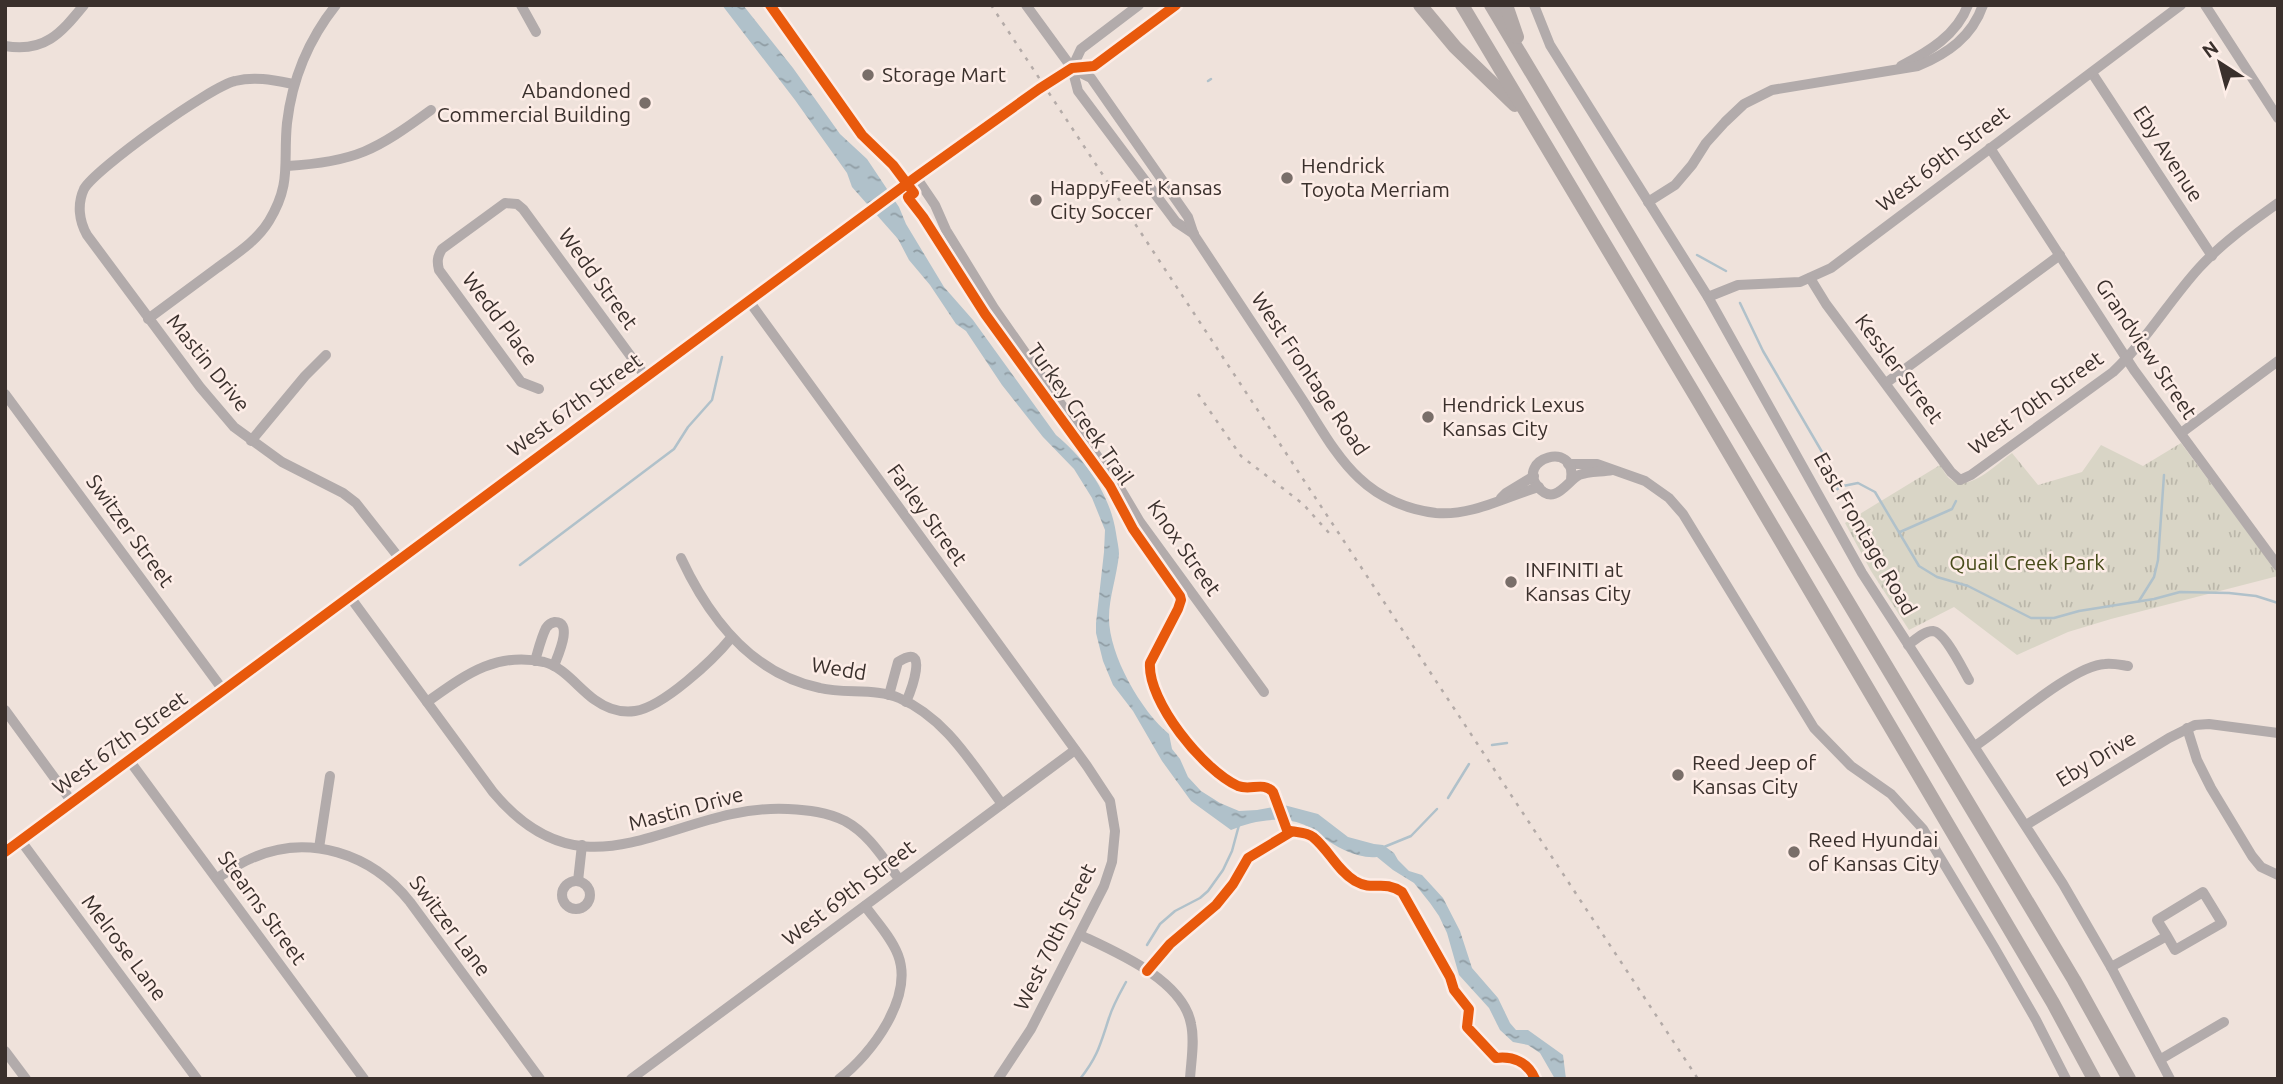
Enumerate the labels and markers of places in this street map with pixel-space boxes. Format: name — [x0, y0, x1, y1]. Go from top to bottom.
place label: Storage Mart — [882, 62, 1006, 86]
marker: Storage Mart — [860, 67, 876, 83]
place label: Abandoned Commercial Building — [437, 78, 631, 126]
marker: Abandoned Commercial Building — [637, 95, 653, 111]
place label: Hendrick Toyota Merriam — [1301, 153, 1450, 201]
marker: Hendrick Toyota Merriam — [1279, 170, 1295, 186]
place label: HappyFeet Kansas City Soccer — [1050, 175, 1222, 223]
marker: HappyFeet Kansas City Soccer — [1028, 192, 1044, 208]
place label: Hendrick Lexus Kansas City — [1442, 392, 1585, 440]
marker: Hendrick Lexus Kansas City — [1420, 409, 1436, 425]
place label: INFINITI at Kansas City — [1525, 557, 1631, 605]
marker: INFINITI at Kansas City — [1503, 574, 1519, 590]
place label: Reed Jeep of Kansas City — [1692, 750, 1817, 798]
marker: Reed Jeep of Kansas City — [1670, 767, 1686, 783]
place label: Reed Hyundai of Kansas City — [1808, 827, 1939, 875]
marker: Reed Hyundai of Kansas City — [1786, 844, 1802, 860]

